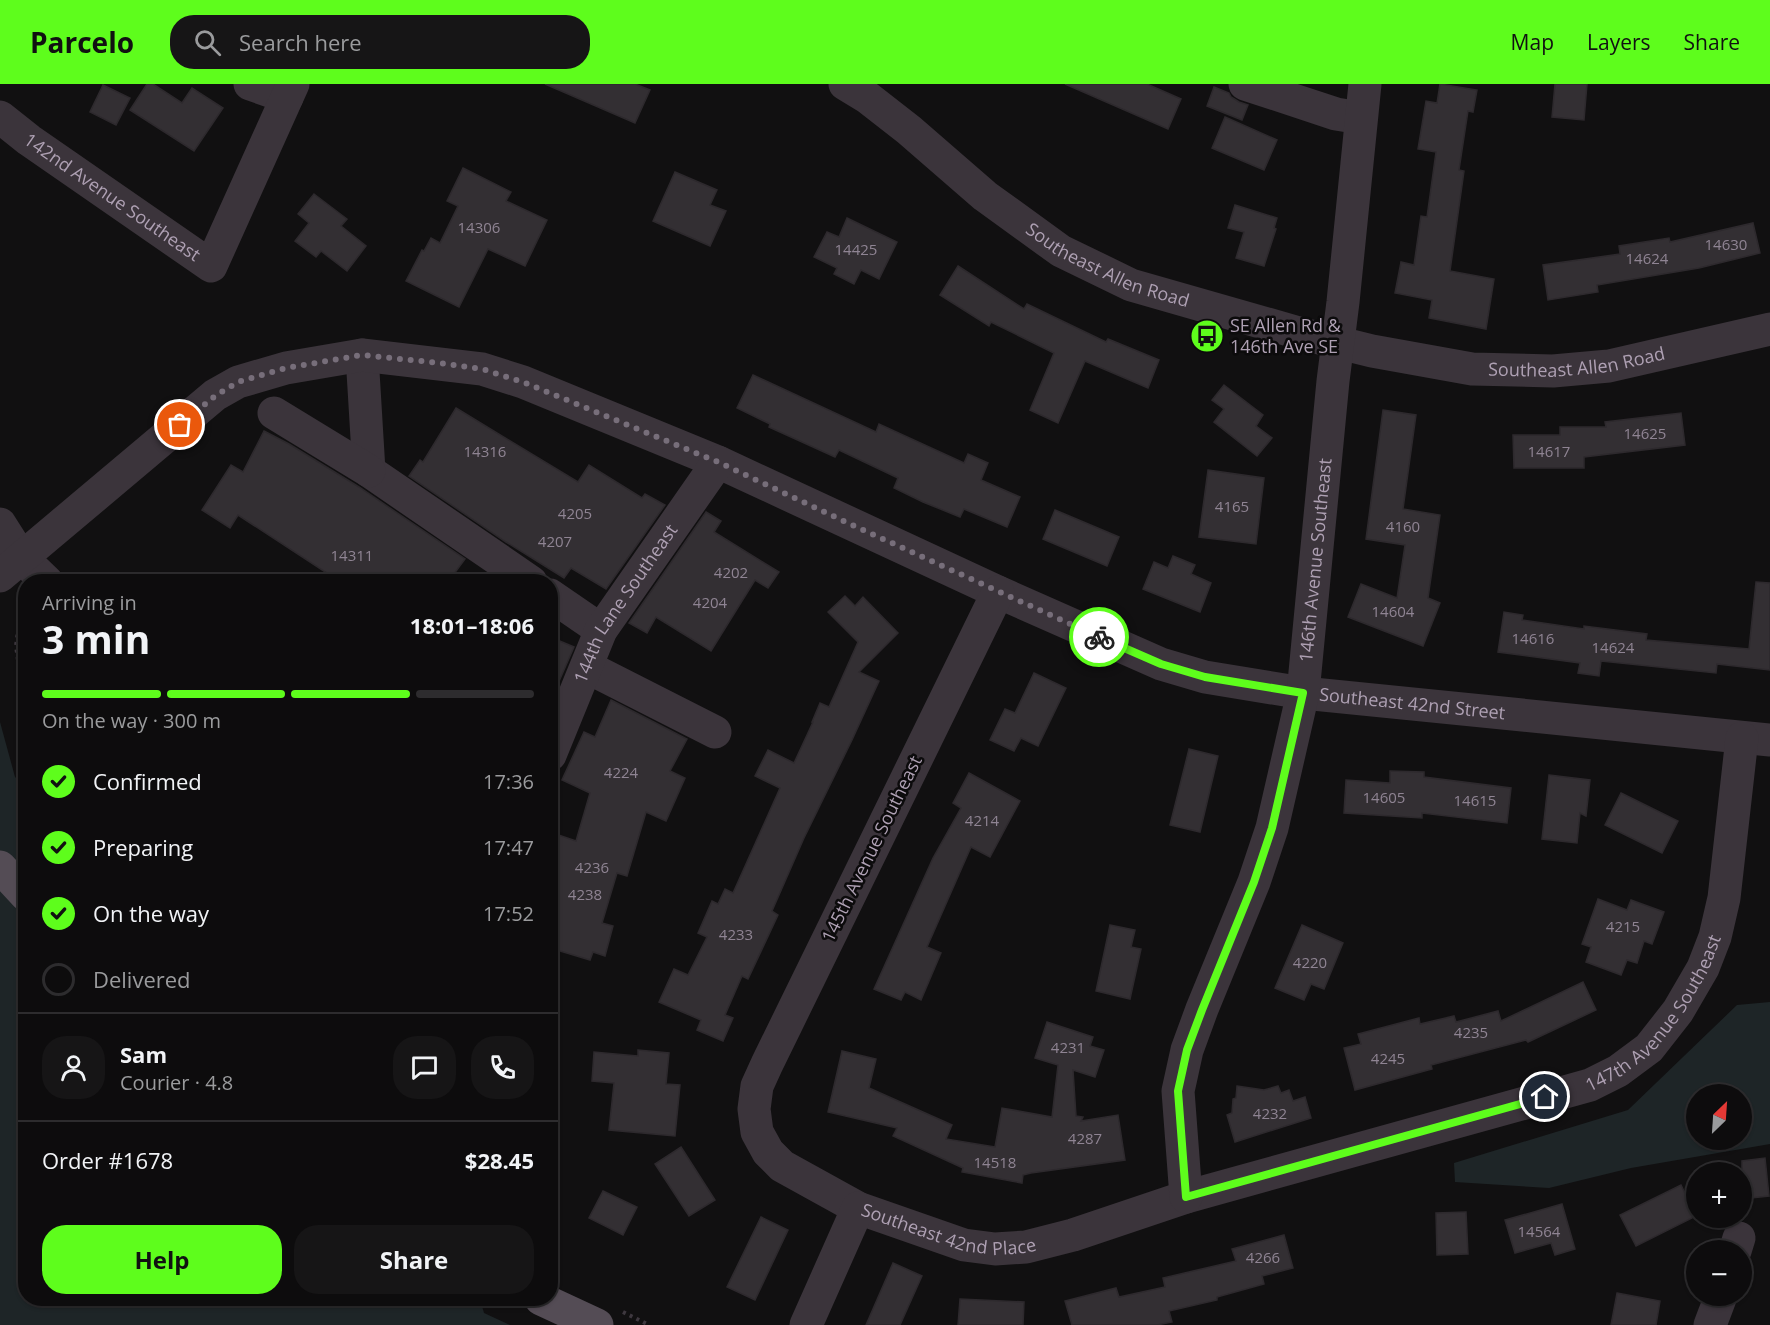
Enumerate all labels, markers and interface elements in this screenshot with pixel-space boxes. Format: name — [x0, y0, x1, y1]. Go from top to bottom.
search box — [170, 15, 590, 69]
text: Parcelo — [30, 23, 134, 61]
icon: search — [191, 26, 224, 59]
text: Search here — [239, 27, 362, 57]
text: Map — [1511, 28, 1554, 56]
text: Layers — [1587, 28, 1651, 56]
text: Share — [1684, 28, 1740, 56]
street label: 142nd Avenue Southeast — [20, 127, 206, 266]
house number: 14306 — [458, 217, 500, 237]
street label: Southeast Allen Road — [1022, 217, 1192, 312]
house number: 14630 — [1705, 234, 1747, 254]
house number: 14425 — [835, 239, 877, 259]
house number: 14624 — [1626, 248, 1669, 268]
place label: SE Allen Rd & 146th Ave SE — [1230, 313, 1342, 358]
bus stop icon: SE Allen Rd & 146th Ave SE — [1189, 318, 1225, 354]
street label: Southeast Allen Road — [1488, 341, 1667, 382]
pin — [154, 399, 205, 450]
icon: bag — [163, 408, 196, 441]
house number: 14625 — [1624, 423, 1666, 443]
house number: 14316 — [464, 441, 506, 461]
house number: 14617 — [1528, 441, 1570, 461]
street label: 146th Avenue Southeast — [1293, 457, 1337, 663]
house number: 4165 — [1215, 496, 1249, 516]
house number: 4205 — [558, 503, 592, 523]
house number: 4160 — [1386, 516, 1420, 536]
street label: 144th Lane Southeast — [568, 519, 682, 686]
house number: 4207 — [538, 531, 572, 551]
house number: 14311 — [331, 545, 373, 565]
house number: 4202 — [714, 562, 748, 582]
text: Arriving in — [42, 589, 137, 616]
house number: 4204 — [693, 592, 728, 612]
house number: 14604 — [1372, 601, 1415, 621]
courier — [1069, 607, 1129, 667]
text: 18:01–18:06 — [410, 610, 534, 640]
text: 3 min — [42, 612, 150, 665]
icon: bike — [1083, 621, 1116, 654]
house number: 14616 — [1512, 628, 1554, 648]
house number: 14624 — [1592, 637, 1635, 657]
street label: Southeast 42nd Street — [1318, 682, 1506, 724]
text: On the way · 300 m — [42, 707, 221, 734]
street label: 145th Avenue Southeast — [815, 751, 927, 946]
house number: 4224 — [604, 762, 639, 782]
icon: check — [42, 765, 75, 798]
text: Confirmed — [93, 766, 202, 796]
text: 17:36 — [483, 768, 534, 795]
house number: 14605 — [1363, 787, 1405, 807]
house number: 14615 — [1454, 790, 1496, 810]
house number: 4214 — [965, 810, 1000, 830]
icon: check — [42, 831, 75, 864]
text: Preparing — [93, 832, 193, 862]
text: 17:47 — [483, 834, 534, 861]
house number: 4236 — [575, 857, 609, 877]
house number: 4238 — [568, 884, 602, 904]
icon: check — [42, 897, 75, 930]
text: On the way — [93, 898, 209, 928]
text: 17:52 — [483, 900, 534, 927]
house number: 4215 — [1606, 916, 1640, 936]
house number: 4233 — [719, 924, 753, 944]
street label: 147th Avenue Southeast — [1581, 931, 1726, 1096]
house number: 4220 — [1293, 952, 1327, 972]
text: Delivered — [93, 964, 191, 994]
house number: 4235 — [1454, 1022, 1488, 1042]
button: person — [42, 1036, 105, 1099]
button: chat — [393, 1036, 456, 1099]
button: phone — [471, 1036, 534, 1099]
house number: 4231 — [1051, 1037, 1085, 1057]
text: Sam — [120, 1039, 167, 1069]
house number: 4245 — [1371, 1048, 1405, 1068]
text: Courier · 4.8 — [120, 1069, 233, 1096]
pin — [1519, 1071, 1570, 1122]
icon: home — [1528, 1080, 1561, 1113]
north arrow — [1686, 1084, 1752, 1150]
map controls — [1686, 1084, 1752, 1306]
house number: 4232 — [1253, 1103, 1287, 1123]
house number: 4287 — [1068, 1128, 1102, 1148]
text: Order #1678 — [42, 1145, 173, 1175]
text: $28.45 — [465, 1145, 534, 1175]
house number: 14518 — [974, 1152, 1016, 1172]
button: + — [1686, 1162, 1752, 1228]
street label: Southeast 42nd Place — [858, 1197, 1039, 1260]
house number: 14564 — [1518, 1221, 1561, 1241]
button: Help — [42, 1225, 282, 1294]
button: Share — [294, 1225, 534, 1294]
button: − — [1686, 1240, 1752, 1306]
house number: 4266 — [1246, 1247, 1280, 1267]

